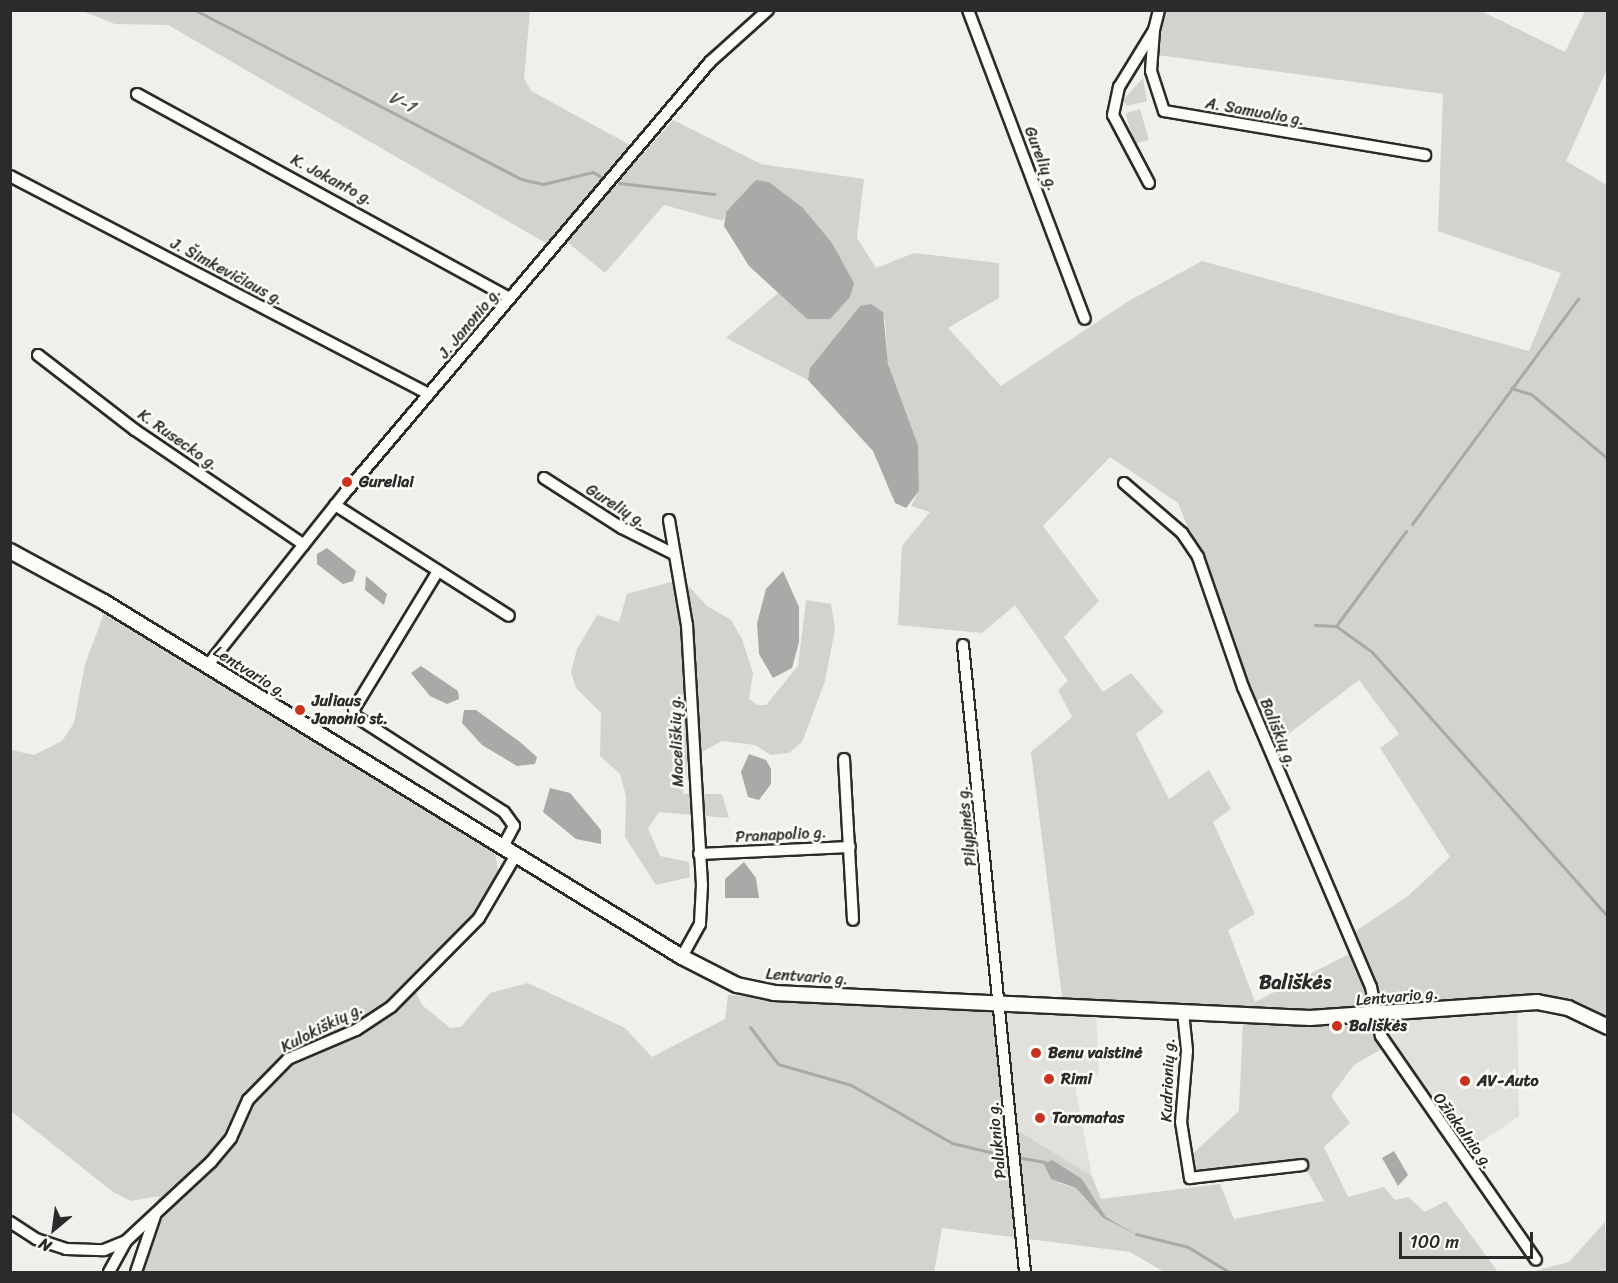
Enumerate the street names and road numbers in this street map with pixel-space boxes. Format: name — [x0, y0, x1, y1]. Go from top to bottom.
street label: A. Samuolio g. — [1204, 94, 1306, 130]
street label: Gurelių g. — [1020, 124, 1062, 194]
street label: K. Jokanto g. — [287, 150, 377, 210]
street label: J. Šimkevičiaus g. — [167, 234, 287, 310]
street label: J. Janonio g. — [435, 283, 505, 363]
street label: K. Rusecko g. — [134, 405, 222, 475]
street label: Gurelių g. — [582, 480, 650, 532]
street label: Lentvario g. — [210, 642, 290, 702]
street label: Maceliškių g. — [666, 695, 688, 787]
street label: Bališkių g. — [1255, 696, 1301, 770]
street label: Pilypinės g. — [953, 785, 981, 867]
street label: Pranapolio g. — [735, 823, 827, 847]
street label: Lentvario g. — [765, 965, 849, 989]
street label: Lentvario g. — [1355, 984, 1439, 1010]
street label: Kulokiškių g. — [278, 999, 366, 1057]
street label: Kudrionių g. — [1157, 1037, 1179, 1123]
street label: Ožiakalnio g. — [1429, 1089, 1497, 1173]
street label: Paluknio g. — [983, 1100, 1011, 1180]

